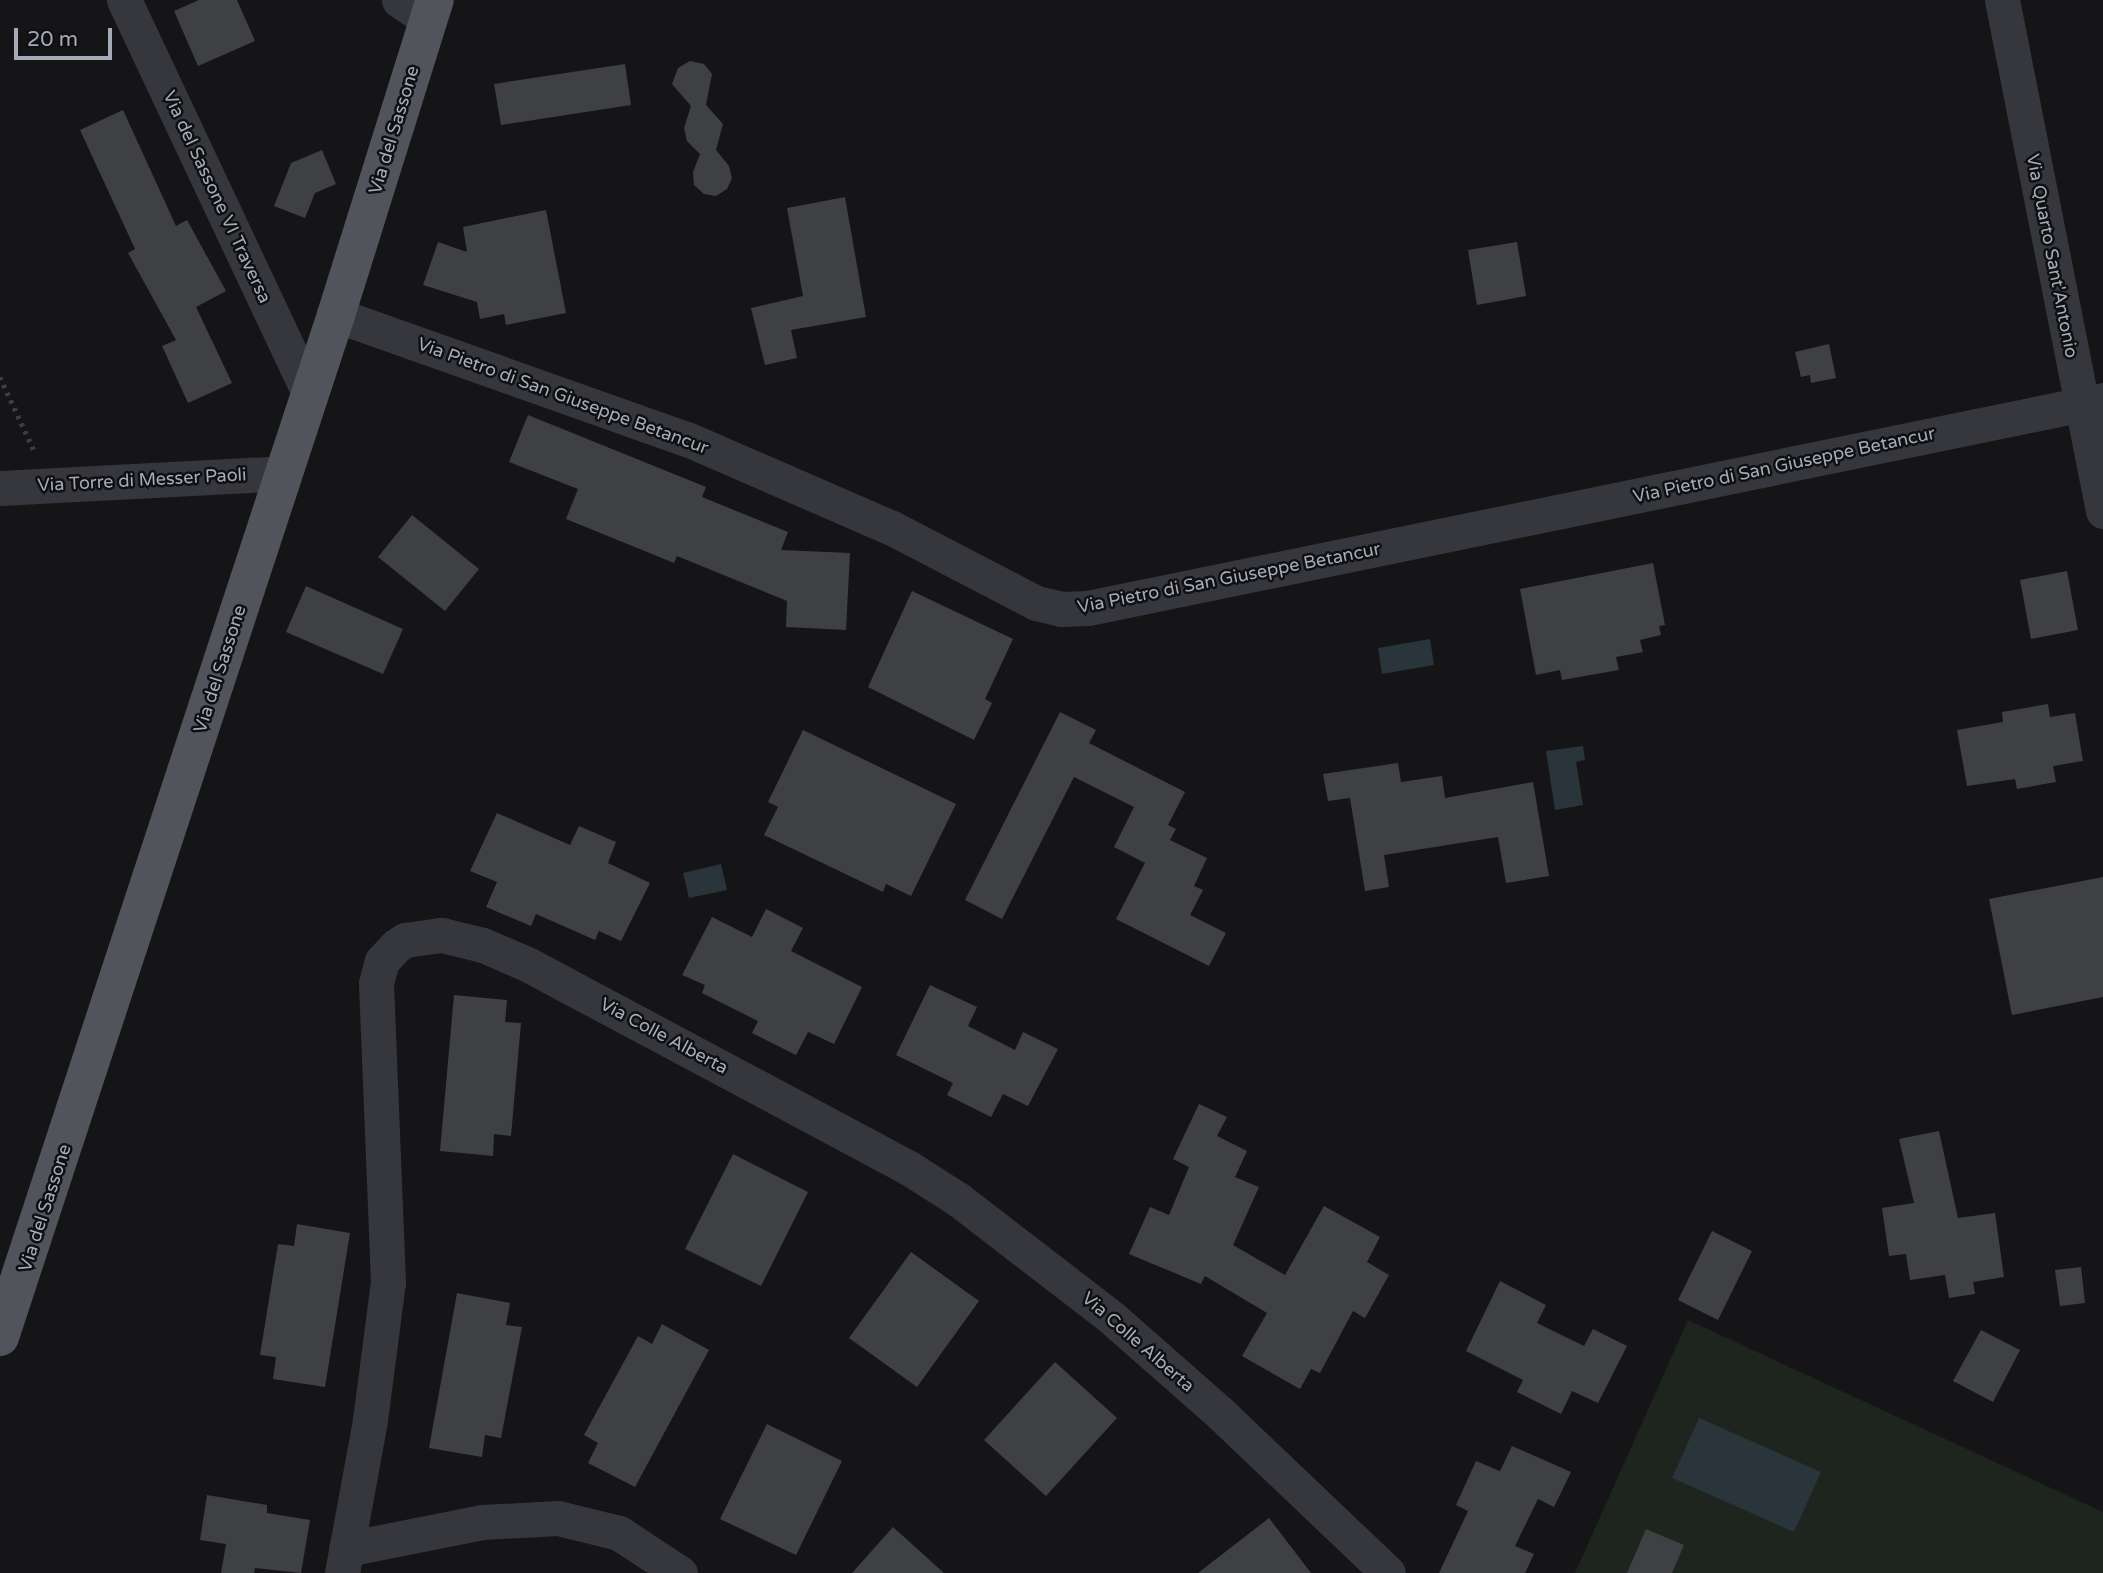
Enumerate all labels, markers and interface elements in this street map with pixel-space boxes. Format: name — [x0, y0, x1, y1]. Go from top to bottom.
scale bar — [18, 14, 116, 58]
text: 20 m — [27, 27, 78, 52]
street label: Via del Sassone — [364, 63, 424, 197]
street label: Via del Sassone VI Traversa — [158, 87, 276, 307]
street label: Via Quarto Sant'Antonio — [2022, 152, 2082, 360]
street label: Via Pietro di San Giuseppe Betancur — [415, 333, 711, 459]
street label: Via Pietro di San Giuseppe Betancur — [1631, 422, 1937, 508]
street label: Via Torre di Messer Paoli — [37, 464, 247, 496]
street label: Via Pietro di San Giuseppe Betancur — [1076, 538, 1382, 618]
street label: Via del Sassone — [189, 602, 251, 736]
street label: Via Colle Alberta — [596, 993, 732, 1079]
street label: Via del Sassone — [14, 1141, 76, 1275]
street label: Via Colle Alberta — [1077, 1287, 1199, 1397]

